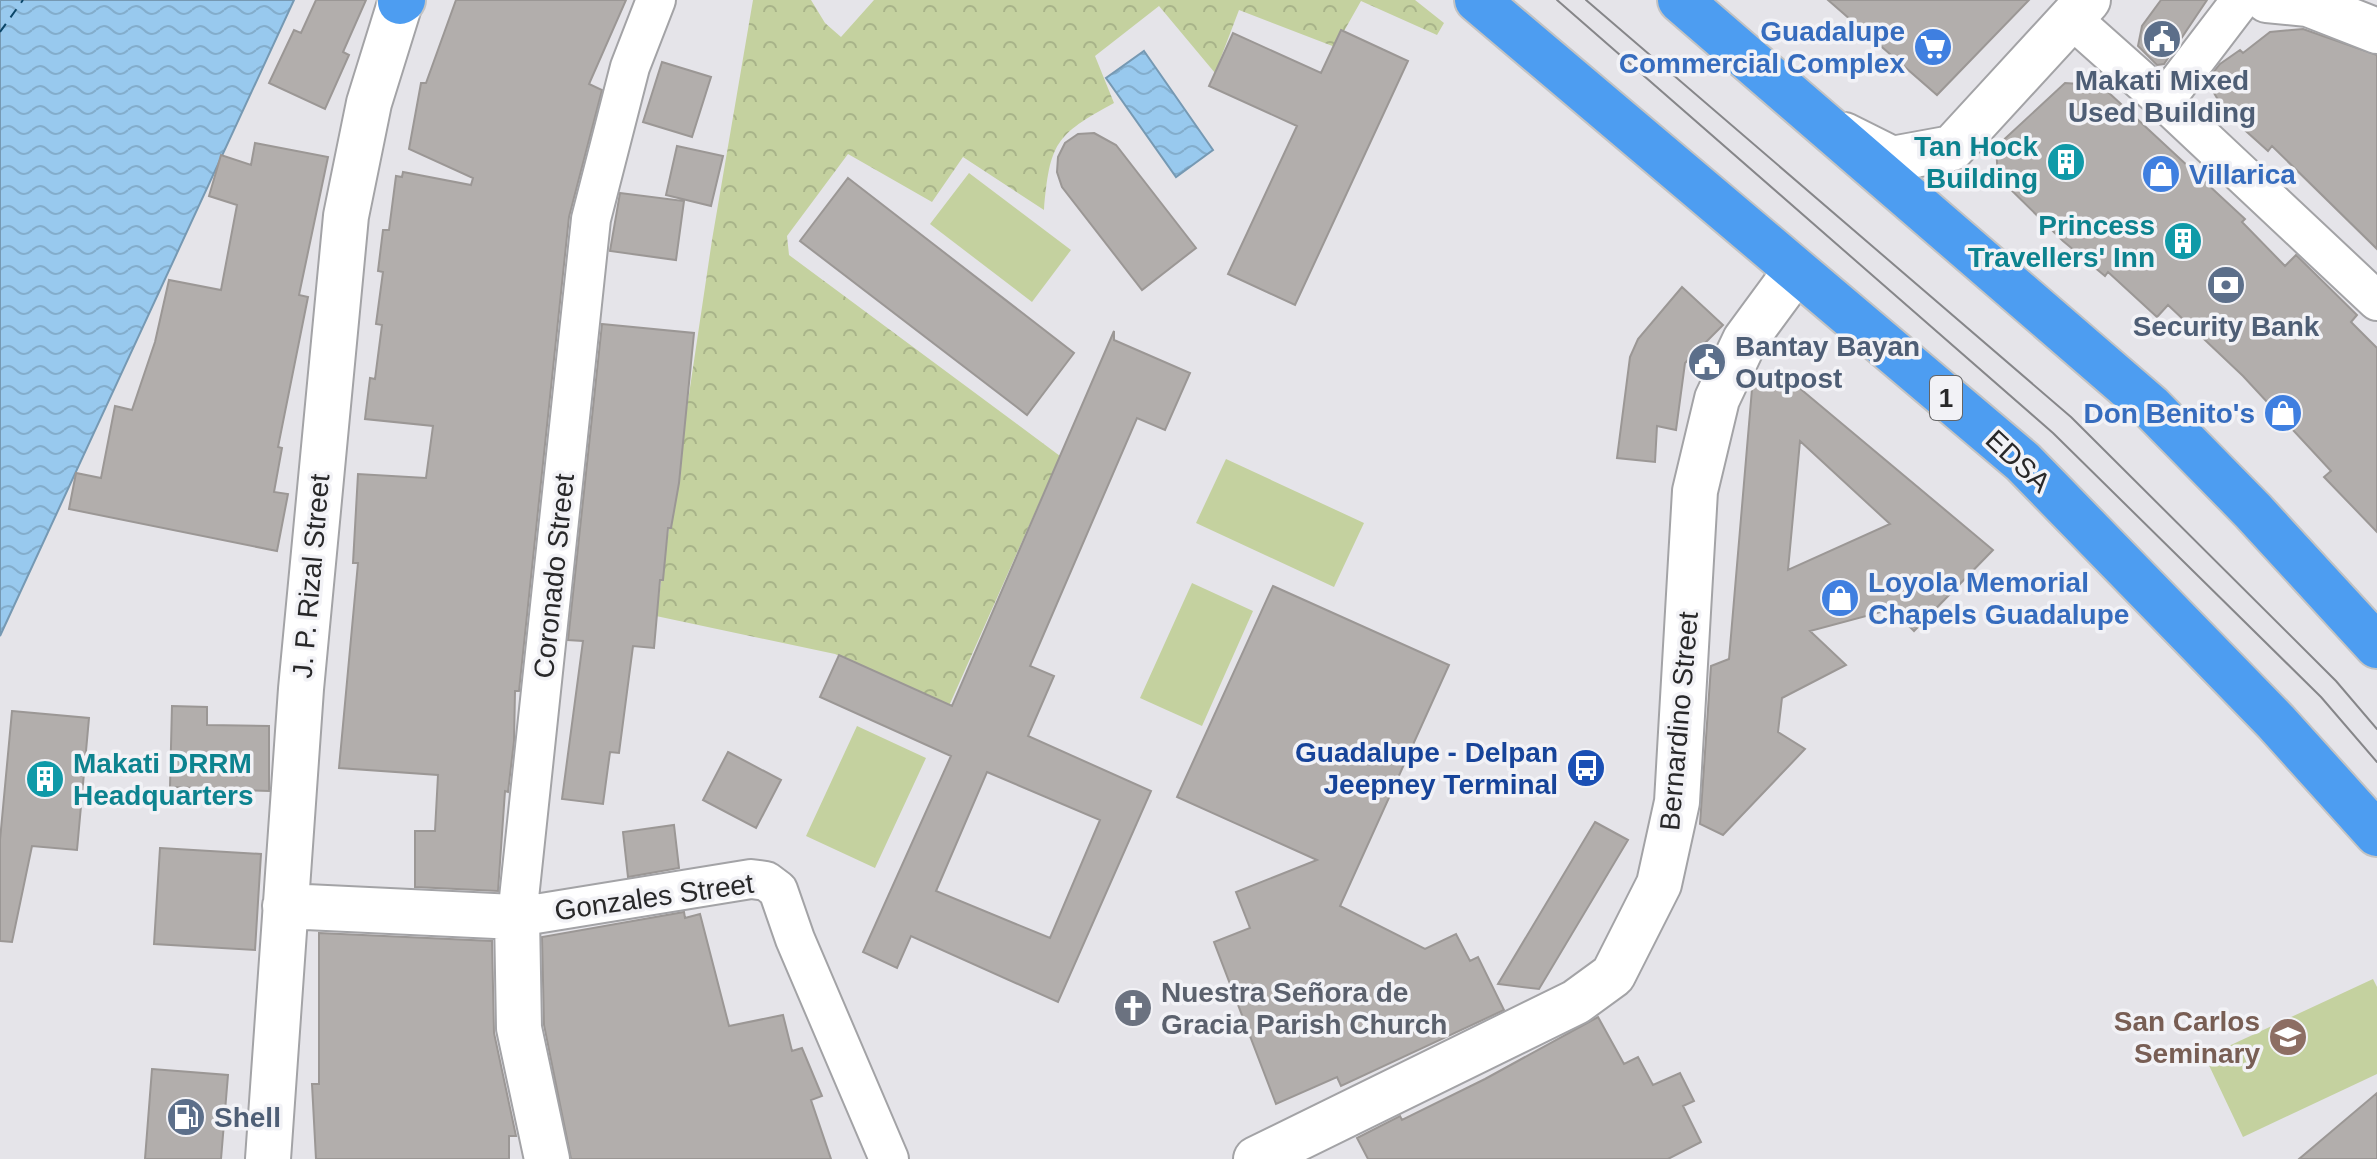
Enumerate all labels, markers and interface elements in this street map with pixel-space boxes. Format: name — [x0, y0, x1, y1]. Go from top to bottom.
place label: Guadalupe Commercial Complex — [1619, 16, 1905, 79]
public building icon: Makati Mixed Used Building — [2141, 18, 2183, 60]
supermarket icon: Guadalupe Commercial Complex — [1912, 26, 1954, 68]
place label: Makati Mixed Used Building — [2068, 65, 2256, 128]
place label: Tan Hock Building — [1914, 131, 2038, 194]
building icon: Tan Hock Building — [2045, 141, 2087, 183]
shop icon: Villarica — [2140, 153, 2182, 195]
place label: Villarica — [2189, 159, 2296, 190]
place label: Princess Travellers' Inn — [1968, 210, 2155, 273]
building icon: Princess Travellers' Inn — [2162, 220, 2204, 262]
bank icon: Security Bank — [2205, 264, 2247, 306]
place label: Security Bank — [2133, 311, 2320, 342]
place label: Bantay Bayan Outpost — [1735, 331, 1920, 394]
public building icon: Bantay Bayan Outpost — [1686, 341, 1728, 383]
road number: 1 — [1930, 376, 1962, 420]
shop icon: Don Benito's — [2262, 392, 2304, 434]
place label: Don Benito's — [2083, 398, 2255, 429]
street label: EDSA — [1980, 424, 2057, 499]
street label: J. P. Rizal Street — [287, 472, 335, 679]
street label: Coronado Street — [528, 472, 580, 680]
place label: Loyola Memorial Chapels Guadalupe — [1868, 567, 2129, 630]
shop icon: Loyola Memorial Chapels Guadalupe — [1819, 577, 1861, 619]
street label: Bernardino Street — [1654, 610, 1704, 832]
place label: Guadalupe - Delpan Jeepney Terminal — [1295, 737, 1558, 800]
bus stop icon: Guadalupe - Delpan Jeepney Terminal — [1565, 747, 1607, 789]
place label: Makati DRRM Headquarters — [73, 748, 254, 811]
building icon: Makati DRRM Headquarters — [24, 758, 66, 800]
street label: Gonzales Street — [552, 868, 756, 926]
place label: Nuestra Señora de Gracia Parish Church — [1161, 977, 1447, 1040]
church icon: Nuestra Señora de Gracia Parish Church — [1112, 987, 1154, 1029]
place label: San Carlos Seminary — [2114, 1006, 2260, 1069]
school or university icon: San Carlos Seminary — [2267, 1016, 2309, 1058]
fuel station icon: Shell — [165, 1096, 207, 1138]
place label: Shell — [214, 1102, 281, 1133]

